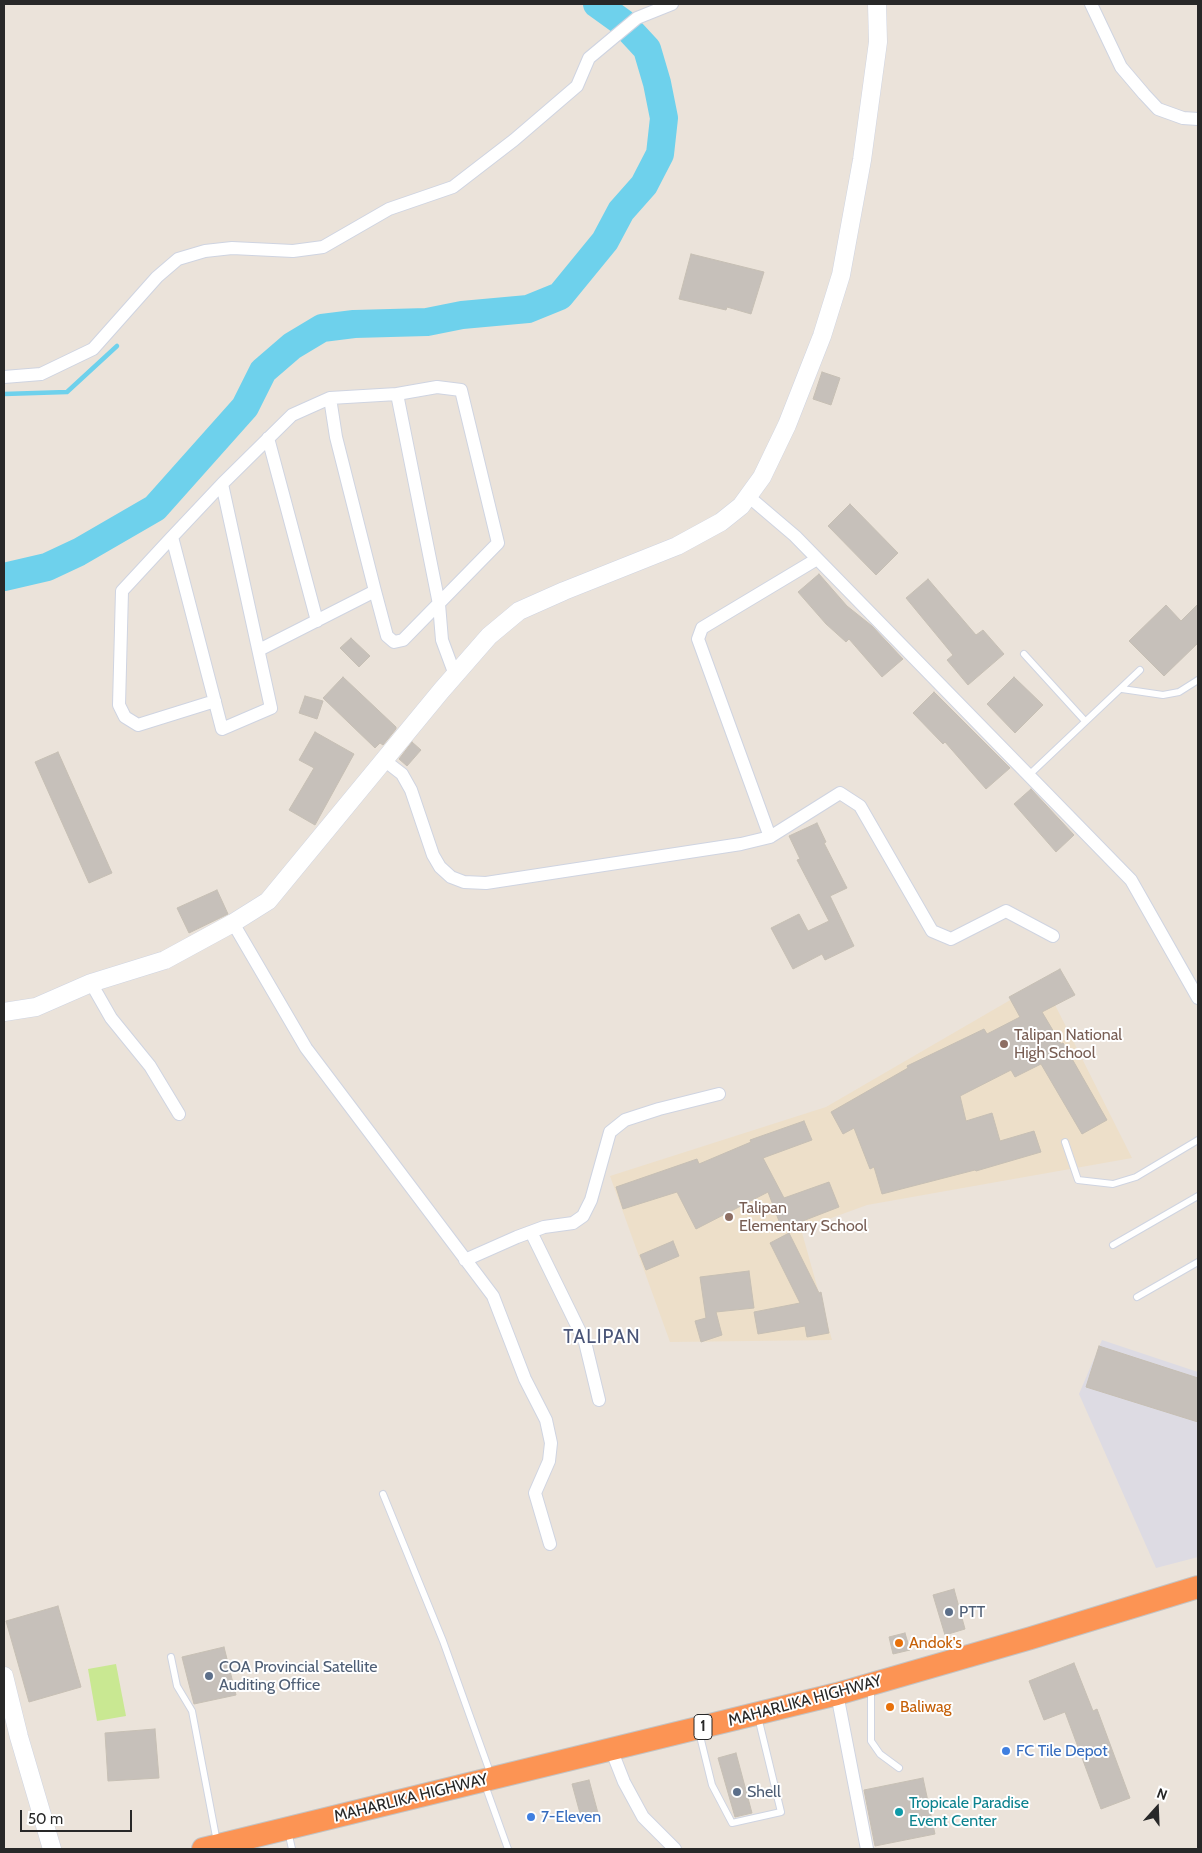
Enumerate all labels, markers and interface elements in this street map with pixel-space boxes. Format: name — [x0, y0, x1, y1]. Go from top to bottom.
place label: Talipan National High School — [1014, 1025, 1122, 1063]
marker: Talipan National High School — [998, 1038, 1010, 1050]
place label: Talipan Elementary School — [739, 1198, 867, 1236]
marker: Talipan Elementary School — [723, 1211, 735, 1223]
district label: TALIPAN — [562, 1326, 642, 1348]
place label: PTT — [959, 1602, 985, 1622]
marker: PTT — [943, 1606, 955, 1618]
place label: Andok's — [909, 1633, 962, 1653]
marker: Andok's — [893, 1637, 905, 1649]
place label: COA Provincial Satellite Auditing Office — [219, 1657, 378, 1695]
marker: COA Provincial Satellite Auditing Office — [203, 1670, 215, 1682]
street label: MAHARLIKA HIGHWAY — [726, 1671, 884, 1731]
place label: Baliwag — [900, 1697, 952, 1717]
marker: Baliwag — [884, 1701, 896, 1713]
road number: 1 — [694, 1714, 712, 1740]
place label: FC Tile Depot — [1016, 1741, 1108, 1761]
marker: FC Tile Depot — [1000, 1745, 1012, 1757]
street label: MAHARLIKA HIGHWAY — [332, 1770, 490, 1826]
place label: Shell — [747, 1782, 781, 1802]
north arrow — [1132, 1783, 1182, 1833]
text: N — [1154, 1784, 1170, 1804]
marker: Shell — [731, 1786, 743, 1798]
place label: Tropicale Paradise Event Center — [909, 1793, 1029, 1831]
scale bar — [22, 1800, 135, 1832]
marker: Tropicale Paradise Event Center — [893, 1806, 905, 1818]
place label: 7-Eleven — [541, 1807, 601, 1827]
text: 50 m — [28, 1810, 63, 1828]
marker: 7-Eleven — [525, 1811, 537, 1823]

